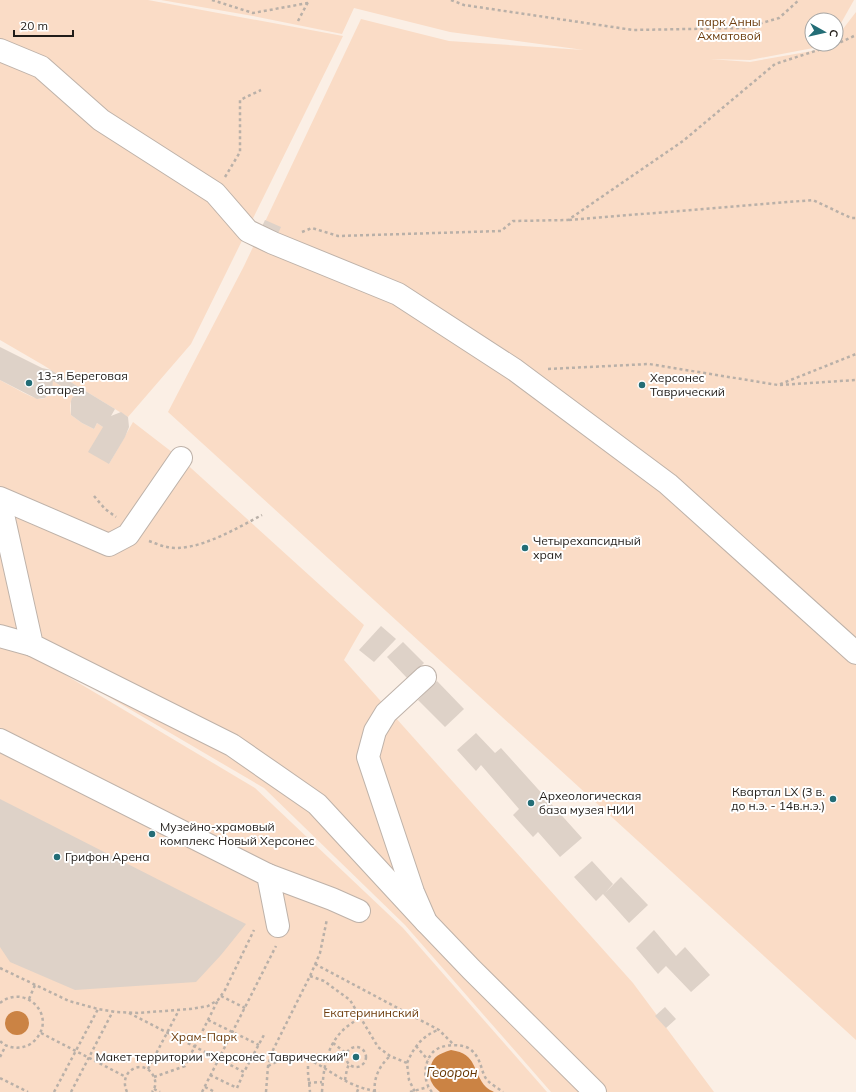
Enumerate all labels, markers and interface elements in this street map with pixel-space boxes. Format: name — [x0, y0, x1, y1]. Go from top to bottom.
scale bar — [14, 12, 73, 38]
north arrow — [804, 12, 844, 52]
park label: парк Анны Ахматовой — [697, 14, 761, 43]
text: 20 m — [20, 18, 48, 33]
text: С — [826, 29, 841, 39]
place label: 13-я Береговая батарея — [37, 368, 128, 397]
place label: Херсонес Таврический — [650, 370, 725, 399]
marker: 13-я Береговая батарея — [24, 378, 34, 388]
marker: Херсонес Таврический — [637, 380, 647, 390]
place label: Четырехапсидный храм — [533, 533, 641, 562]
marker: Четырехапсидный храм — [520, 543, 530, 553]
place label: Квартал LX (3 в. до н.э. - 14в.н.э.) — [731, 784, 825, 813]
place label: Археологическая база музея НИИ — [539, 788, 641, 817]
marker: Квартал LX (3 в. до н.э. - 14в.н.э.) — [828, 794, 838, 804]
marker: Археологическая база музея НИИ — [526, 798, 536, 808]
place label: Музейно-храмовый комплекс Новый Херсонес — [160, 819, 315, 848]
marker: Музейно-храмовый комплекс Новый Херсонес — [147, 829, 157, 839]
place label: Грифон Арена — [65, 849, 150, 864]
marker: Грифон Арена — [52, 852, 62, 862]
park label: Екатерининский — [323, 1005, 419, 1020]
park label: Храм-Парк — [171, 1029, 238, 1044]
place label: Макет территории "Херсонес Таврический" — [95, 1049, 348, 1064]
marker: Макет территории "Херсонес Таврический" — [351, 1052, 361, 1062]
water label: Геоорон — [426, 1064, 478, 1080]

